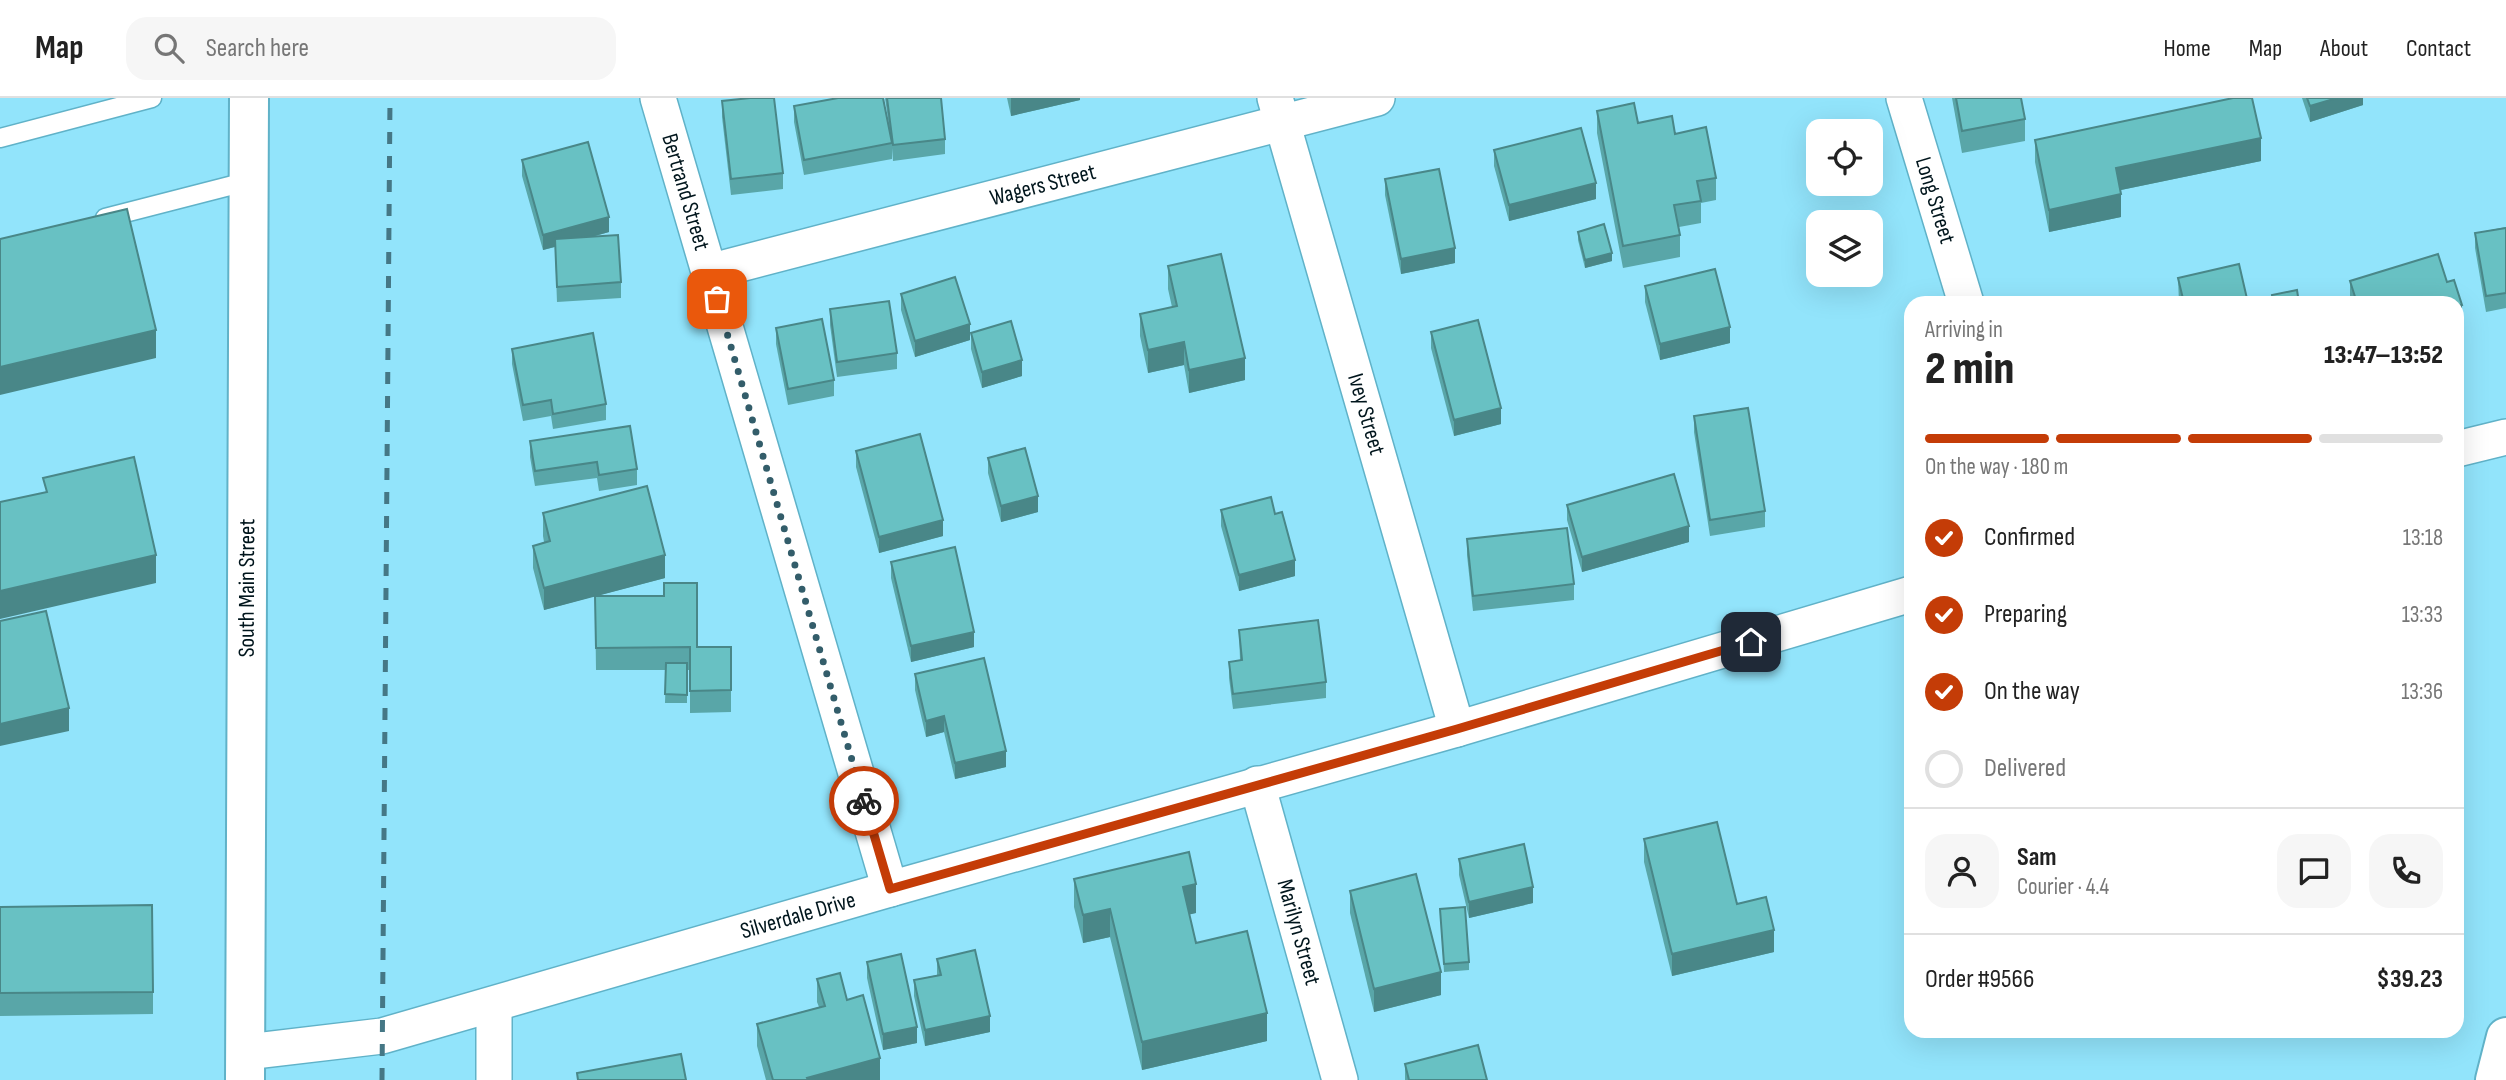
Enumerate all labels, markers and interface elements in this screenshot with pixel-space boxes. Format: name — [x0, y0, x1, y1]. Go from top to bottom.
search box — [126, 17, 616, 80]
text: Map — [35, 28, 84, 68]
icon: search — [150, 29, 188, 67]
text: Search here — [206, 33, 309, 64]
text: Home — [2163, 34, 2211, 63]
text: Map — [2249, 34, 2282, 63]
text: About — [2320, 34, 2368, 63]
text: Contact — [2406, 34, 2471, 63]
map controls — [1806, 119, 1883, 287]
button: locate — [1806, 119, 1883, 196]
street label: Bertrand Street — [655, 130, 716, 254]
street label: Long Street — [1909, 154, 1961, 247]
street label: Wagers Street — [987, 158, 1099, 212]
button: layers — [1806, 210, 1883, 287]
pin — [687, 269, 747, 329]
icon: bag — [698, 280, 736, 318]
text: Arriving in — [1925, 316, 2003, 344]
text: 13:47–13:52 — [2324, 340, 2443, 371]
text: 2 min — [1925, 342, 2014, 397]
street label: Ivey Street — [1341, 370, 1391, 458]
text: On the way · 180 m — [1925, 453, 2068, 481]
street label: South Main Street — [233, 519, 261, 657]
icon: check — [1925, 519, 1963, 557]
text: Confirmed — [1984, 522, 2075, 553]
text: 13:18 — [2403, 524, 2443, 552]
icon: check — [1925, 596, 1963, 634]
text: Preparing — [1984, 599, 2067, 630]
text: 13:33 — [2402, 601, 2443, 629]
pin — [1721, 612, 1781, 672]
icon: home — [1732, 623, 1770, 661]
icon: check — [1925, 673, 1963, 711]
text: On the way — [1984, 676, 2080, 707]
text: 13:36 — [2401, 678, 2443, 706]
text: Delivered — [1984, 753, 2066, 784]
courier — [829, 766, 899, 836]
icon: bike — [845, 782, 883, 820]
button: person — [1925, 834, 1999, 908]
button: chat — [2277, 834, 2351, 908]
button: phone — [2369, 834, 2443, 908]
text: Sam — [2017, 842, 2057, 873]
text: Courier · 4.4 — [2017, 873, 2109, 901]
street label: Marilyn Street — [1270, 876, 1327, 988]
street label: Silverdale Drive — [737, 886, 859, 946]
text: Order #9566 — [1925, 964, 2034, 995]
text: $39.23 — [2377, 964, 2443, 995]

